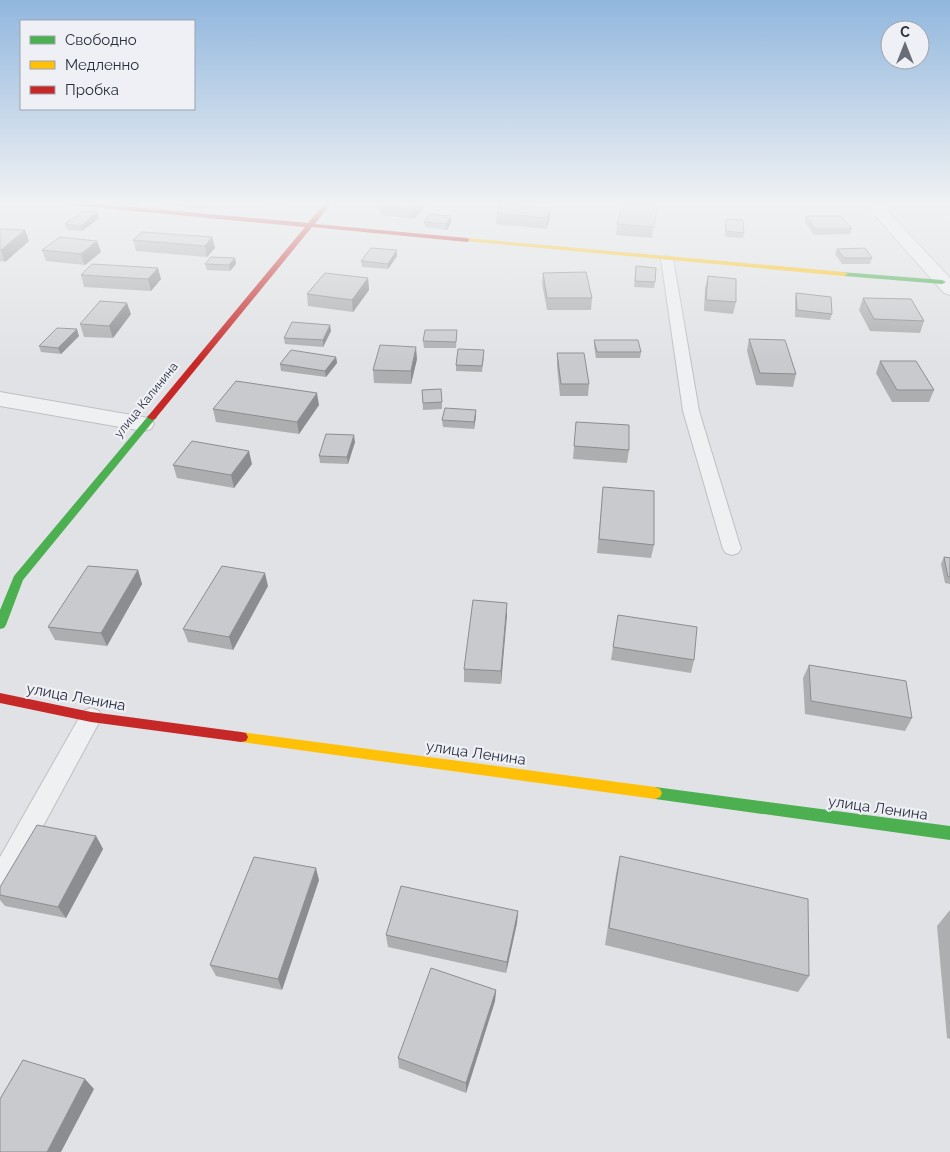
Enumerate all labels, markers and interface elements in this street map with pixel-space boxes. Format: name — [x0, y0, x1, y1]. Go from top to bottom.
legend — [20, 20, 195, 110]
north arrow — [880, 20, 930, 70]
text: С — [900, 24, 910, 40]
text: Свободно — [65, 31, 137, 49]
text: Медленно — [65, 56, 139, 74]
text: Пробка — [65, 81, 119, 99]
street label: улица Калинина — [111, 360, 181, 440]
street label: улица Ленина — [25, 679, 127, 715]
street label: улица Ленина — [425, 737, 527, 769]
street label: улица Ленина — [827, 792, 929, 824]

